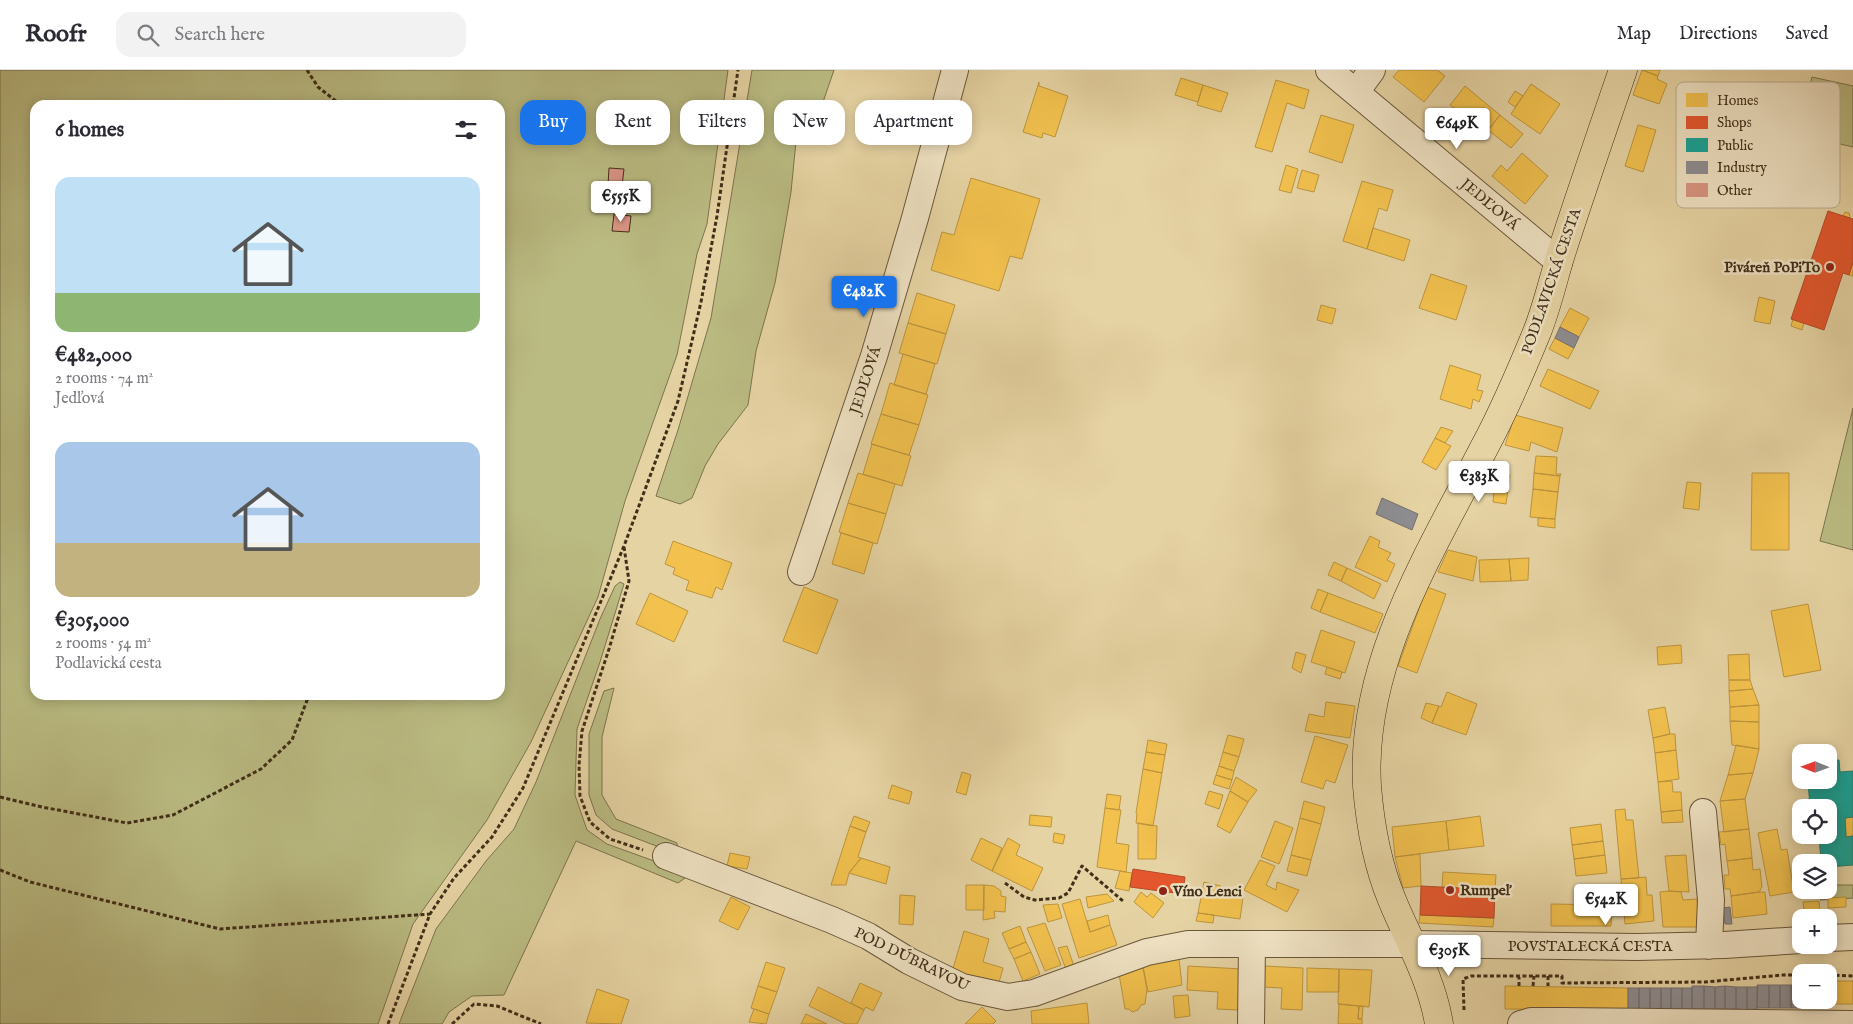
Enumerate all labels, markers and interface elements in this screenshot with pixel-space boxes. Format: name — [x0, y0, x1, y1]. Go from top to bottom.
search box — [116, 12, 466, 57]
text: Roofr — [25, 19, 86, 50]
icon: search — [134, 21, 162, 49]
text: Search here — [174, 23, 265, 47]
text: Map — [1617, 23, 1651, 46]
text: Directions — [1679, 23, 1757, 46]
text: Saved — [1785, 23, 1828, 46]
legend — [1676, 82, 1840, 208]
text: Homes — [1717, 92, 1759, 110]
chip: Buy — [520, 100, 586, 145]
chip: Rent — [596, 100, 670, 145]
chip: Filters — [680, 100, 764, 145]
chip: New — [774, 100, 845, 145]
chip: Apartment — [855, 100, 972, 145]
pin: €649K — [1422, 108, 1492, 150]
text: €649K — [1436, 114, 1478, 134]
text: Shops — [1717, 114, 1752, 132]
icon: filters — [452, 116, 480, 144]
text: 6 homes — [55, 117, 124, 144]
text: Public — [1717, 137, 1753, 155]
text: Industry — [1717, 159, 1767, 177]
street label: JEDĽOVÁ — [1455, 173, 1523, 235]
pin: €555K — [586, 180, 656, 223]
text: Other — [1717, 182, 1752, 200]
text: €555K — [602, 187, 640, 207]
street label: PODLAVICKÁ CESTA — [1518, 205, 1586, 357]
icon: home — [223, 209, 313, 299]
place label: Piváreň PoPiTo — [1724, 258, 1820, 277]
marker: Piváreň PoPiTo — [1824, 261, 1836, 273]
pin: €482K — [829, 276, 899, 318]
text: €482K — [843, 282, 885, 302]
text: €482,000 — [55, 342, 132, 369]
street label: JEDĽOVÁ — [845, 343, 886, 419]
text: 2 rooms · 74 m² — [55, 369, 153, 389]
text: Jedľová — [55, 389, 104, 409]
pin: €383K — [1444, 460, 1514, 503]
text: €383K — [1459, 467, 1499, 487]
icon: home — [223, 474, 313, 564]
text: €305,000 — [55, 607, 130, 634]
text: 2 rooms · 54 m² — [55, 634, 152, 654]
text: Podlavická cesta — [55, 654, 162, 674]
north arrow — [1792, 744, 1838, 789]
map controls — [1792, 744, 1837, 1009]
button: locate — [1792, 799, 1837, 844]
button: layers — [1792, 854, 1837, 899]
place label: Rumpeľ — [1460, 881, 1513, 900]
place label: Víno Lenci — [1172, 882, 1242, 901]
marker: Rumpeľ — [1444, 884, 1456, 896]
pin: €542K — [1571, 884, 1641, 926]
marker: Víno Lenci — [1157, 885, 1169, 897]
text: €542K — [1585, 890, 1627, 910]
button: + — [1792, 909, 1837, 954]
street label: POD DÚBRAVOU — [851, 923, 973, 996]
pin: €305K — [1414, 934, 1484, 977]
street label: POVSTALECKÁ CESTA — [1508, 937, 1673, 956]
text: €305K — [1429, 941, 1469, 961]
button: − — [1792, 964, 1837, 1009]

